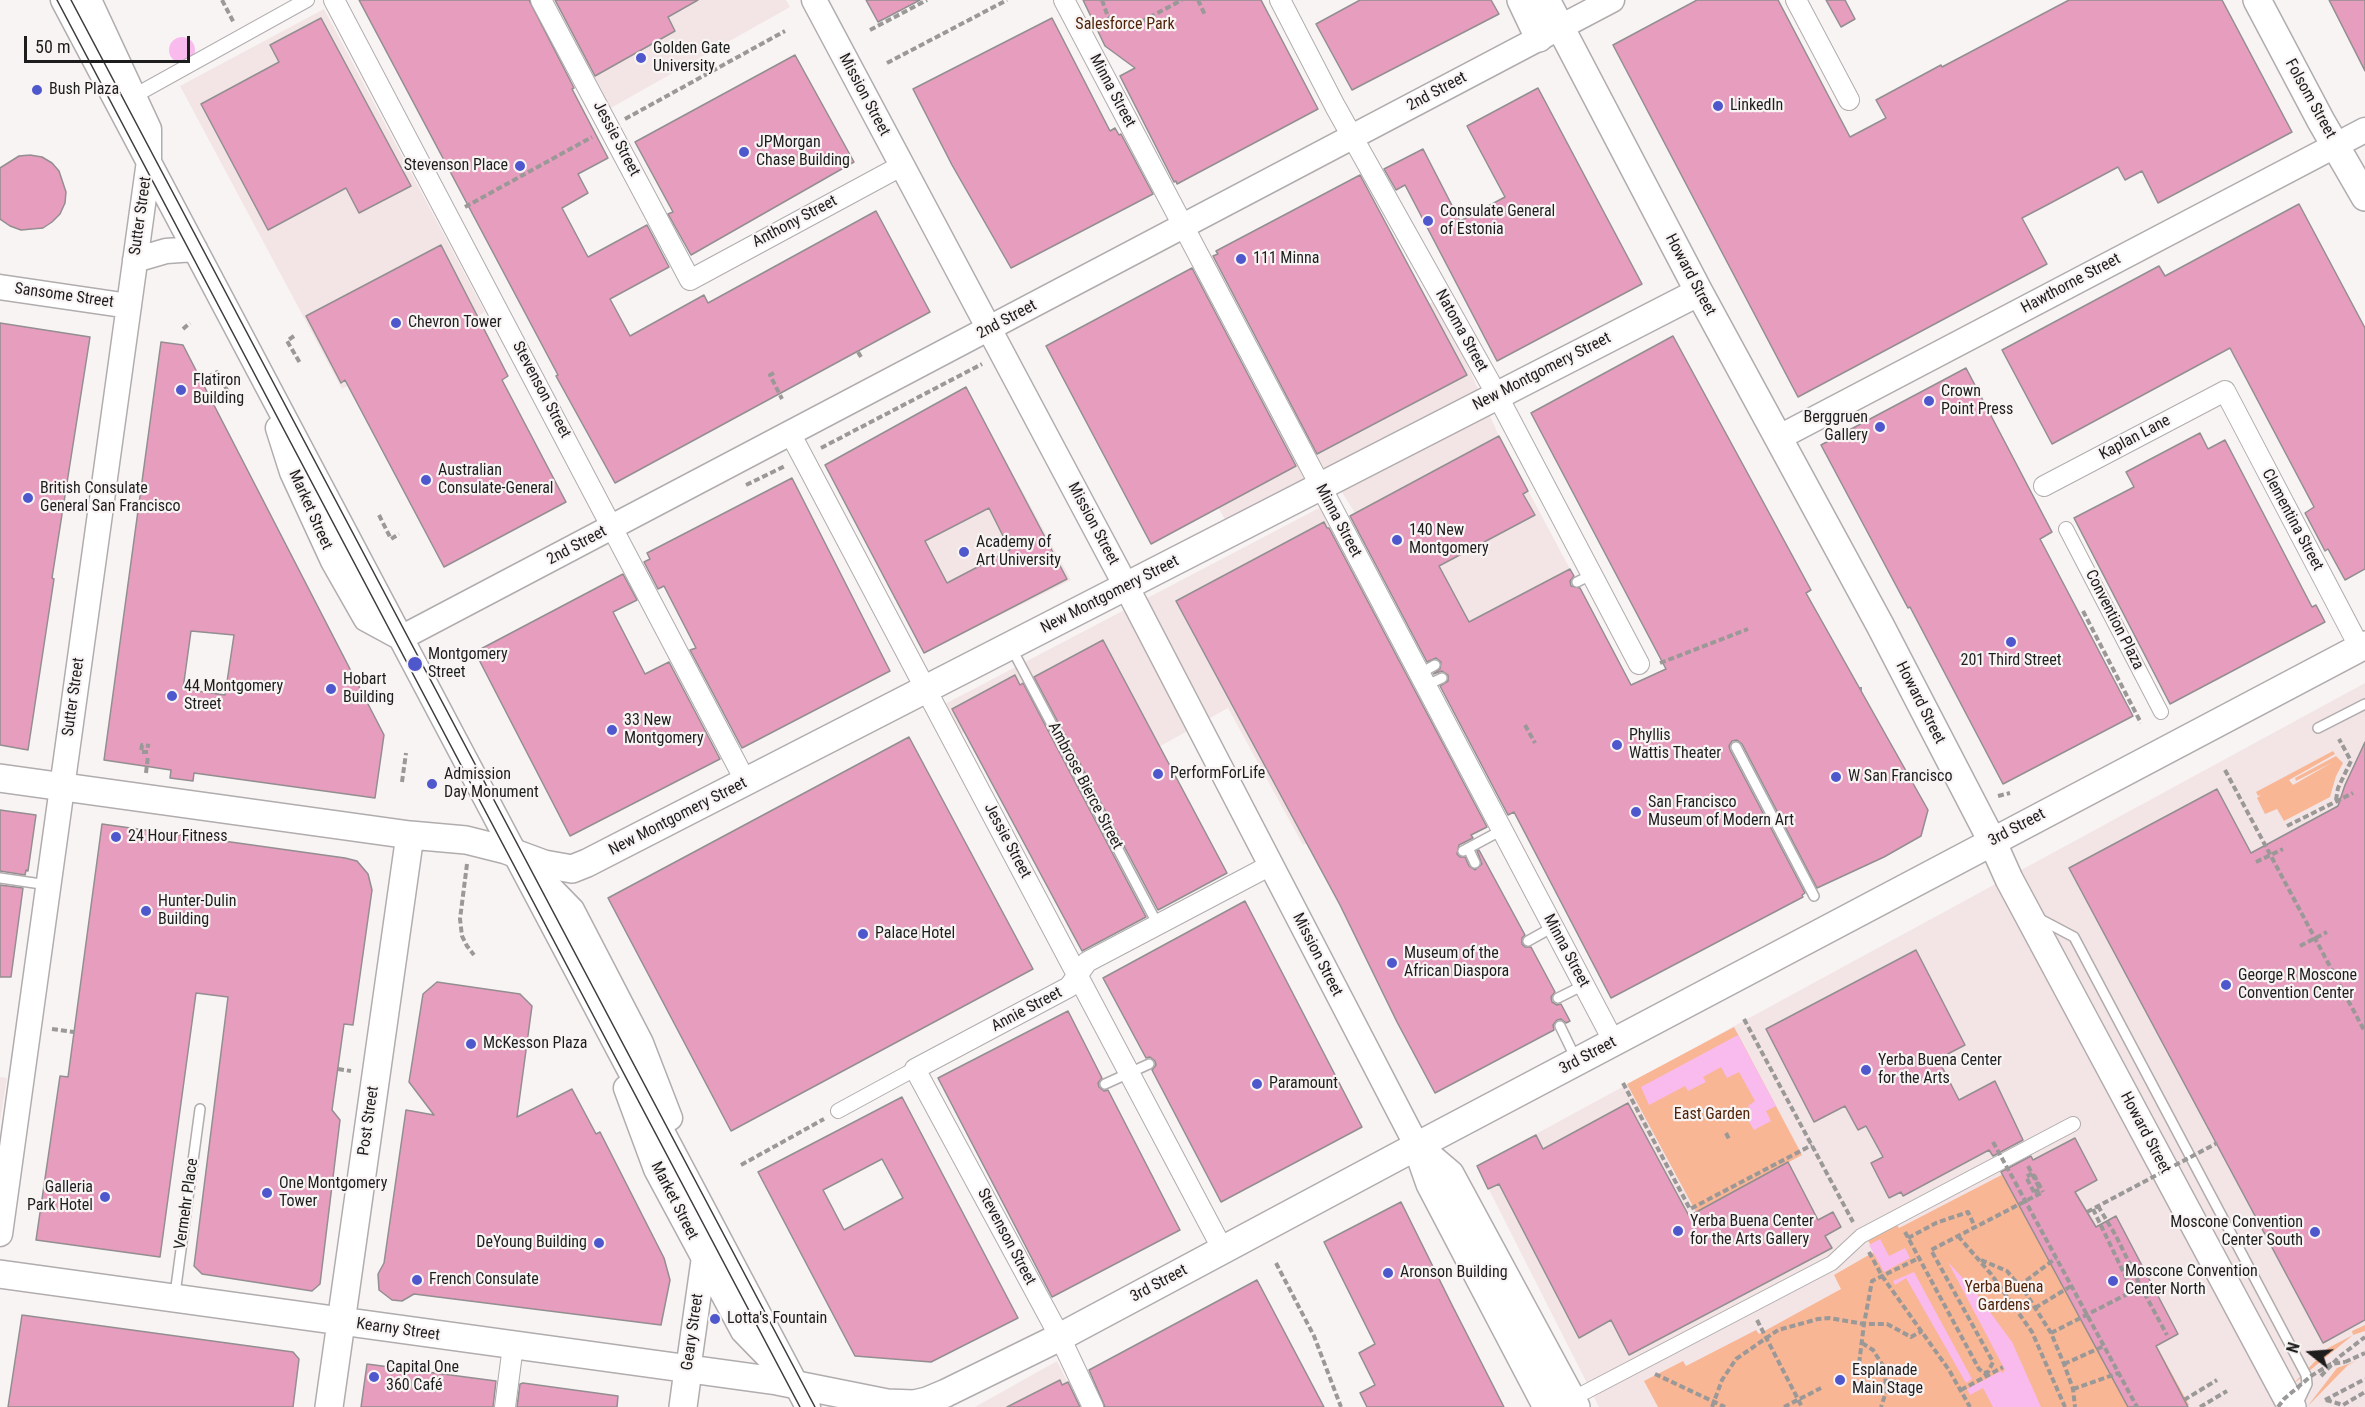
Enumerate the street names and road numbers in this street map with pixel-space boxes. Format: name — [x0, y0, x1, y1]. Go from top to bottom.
street label: Mission Street — [834, 50, 894, 140]
street label: Minna Street — [1085, 51, 1139, 131]
street label: Folsom Street — [2280, 56, 2340, 142]
street label: 2nd Street — [1404, 68, 1470, 116]
street label: Jessie Street — [588, 98, 644, 180]
street label: Sutter Street — [126, 176, 156, 256]
street label: Anthony Street — [749, 192, 841, 252]
street label: Howard Street — [1660, 231, 1720, 319]
street label: Hawthorne Street — [2018, 250, 2124, 318]
street label: Sansome Street — [13, 280, 115, 312]
street label: Natoma Street — [1431, 287, 1491, 375]
street label: 2nd Street — [974, 296, 1040, 344]
street label: New Montgomery Street — [1470, 329, 1614, 415]
street label: Stevenson Street — [507, 338, 575, 442]
street label: Kaplan Lane — [2096, 411, 2174, 465]
street label: Clementina Street — [2257, 466, 2327, 574]
street label: Market Street — [284, 467, 336, 553]
street label: Mission Street — [1063, 479, 1123, 569]
street label: Minna Street — [1311, 481, 1365, 561]
street label: 2nd Street — [544, 522, 610, 570]
street label: New Montgomery Street — [1038, 552, 1182, 638]
street label: Convention Plaza — [2081, 567, 2147, 673]
street label: Sutter Street — [59, 657, 89, 737]
street label: Howard Street — [1891, 659, 1949, 747]
street label: Ambrose Bierce Street — [1043, 719, 1127, 853]
street label: New Montgomery Street — [606, 774, 750, 860]
street label: Jessie Street — [979, 800, 1035, 882]
street label: 3rd Street — [1985, 805, 2049, 851]
street label: Mission Street — [1288, 910, 1346, 1000]
street label: Minna Street — [1539, 911, 1593, 991]
street label: Annie Street — [988, 983, 1066, 1037]
street label: 3rd Street — [1556, 1033, 1620, 1079]
street label: Post Street — [355, 1085, 383, 1157]
street label: Howard Street — [2115, 1089, 2175, 1177]
street label: Vermehr Place — [171, 1157, 203, 1251]
street label: Market Street — [646, 1159, 702, 1243]
street label: Stevenson Street — [972, 1185, 1040, 1289]
street label: 3rd Street — [1127, 1261, 1191, 1307]
street label: Geary Street — [678, 1292, 708, 1372]
street label: Kearny Street — [355, 1315, 441, 1345]

